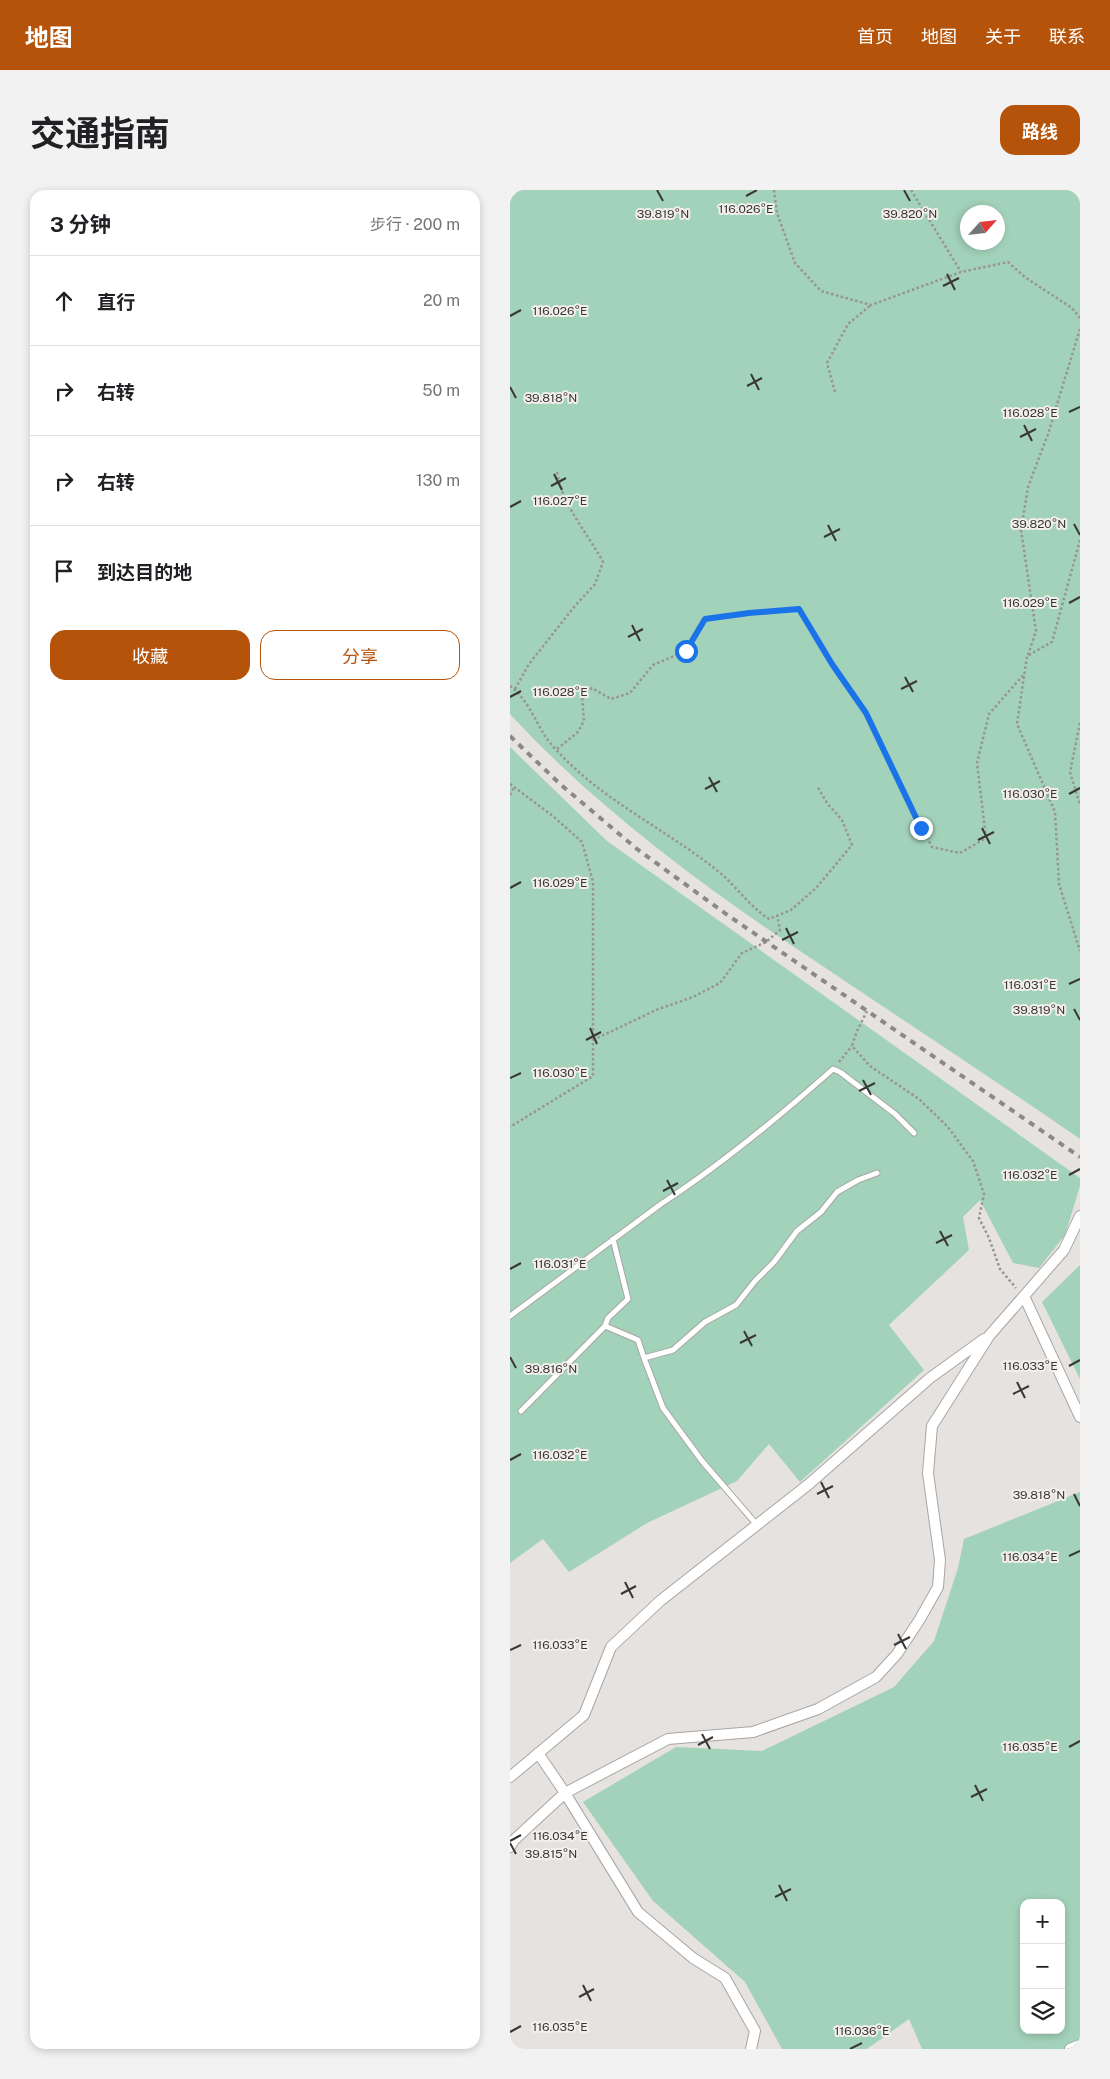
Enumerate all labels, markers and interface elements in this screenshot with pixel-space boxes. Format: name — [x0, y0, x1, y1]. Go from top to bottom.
text: 地图 — [25, 23, 73, 51]
text: 首页 — [857, 26, 893, 47]
text: 地图 — [921, 26, 957, 47]
text: 关于 — [985, 26, 1021, 47]
text: 联系 — [1049, 26, 1085, 47]
button: 路线 — [1000, 105, 1080, 155]
text: 交通指南 — [30, 113, 170, 154]
text: 116.026°E — [719, 202, 773, 216]
north arrow — [960, 205, 1005, 250]
text: 39.819°N — [637, 207, 689, 221]
text: 39.820°N — [883, 207, 937, 221]
text: 3 分钟 — [50, 212, 111, 237]
text: 步行 · 200 m — [370, 215, 460, 234]
icon: ahead — [50, 287, 78, 315]
text: 直行 — [97, 291, 135, 313]
text: 20 m — [423, 291, 460, 310]
text: 116.026°E — [533, 304, 587, 318]
icon: right — [50, 377, 78, 405]
text: 右转 — [97, 381, 135, 403]
text: 50 m — [422, 381, 460, 400]
text: 39.818°N — [525, 391, 577, 405]
text: 116.028°E — [1002, 406, 1058, 420]
icon: right — [50, 467, 78, 495]
text: 右转 — [97, 471, 135, 493]
text: 130 m — [416, 471, 460, 490]
text: 116.027°E — [533, 494, 587, 508]
text: 39.820°N — [1012, 517, 1066, 531]
icon: arrive — [50, 557, 78, 585]
text: 到达目的地 — [97, 561, 192, 583]
text: 116.029°E — [1003, 596, 1057, 610]
button: 收藏 — [50, 630, 250, 680]
button: 分享 — [260, 630, 460, 680]
route start — [675, 640, 698, 663]
text: 116.028°E — [532, 685, 588, 699]
text: 116.030°E — [1002, 787, 1058, 801]
route end — [910, 817, 933, 840]
text: 116.029°E — [533, 876, 587, 890]
text: 116.031°E — [1004, 978, 1056, 992]
text: 39.819°N — [1013, 1003, 1065, 1017]
text: 116.030°E — [532, 1066, 588, 1080]
text: 116.032°E — [1003, 1168, 1057, 1182]
text: 116.031°E — [534, 1257, 586, 1271]
text: 116.033°E — [1002, 1359, 1058, 1373]
text: 39.816°N — [525, 1362, 577, 1376]
text: 116.032°E — [533, 1448, 587, 1462]
text: 39.818°N — [1013, 1488, 1065, 1502]
text: 116.034°E — [1002, 1550, 1058, 1564]
text: 116.033°E — [532, 1638, 588, 1652]
text: 116.035°E — [1002, 1740, 1058, 1754]
text: 116.034°E — [532, 1829, 588, 1843]
text: 39.815°N — [525, 1847, 577, 1861]
map controls — [1020, 1899, 1065, 2034]
button: + — [1020, 1899, 1065, 1944]
button: − — [1020, 1944, 1065, 1989]
button: layers — [1020, 1989, 1065, 2034]
text: 116.035°E — [532, 2020, 588, 2034]
text: 116.036°E — [834, 2024, 890, 2038]

